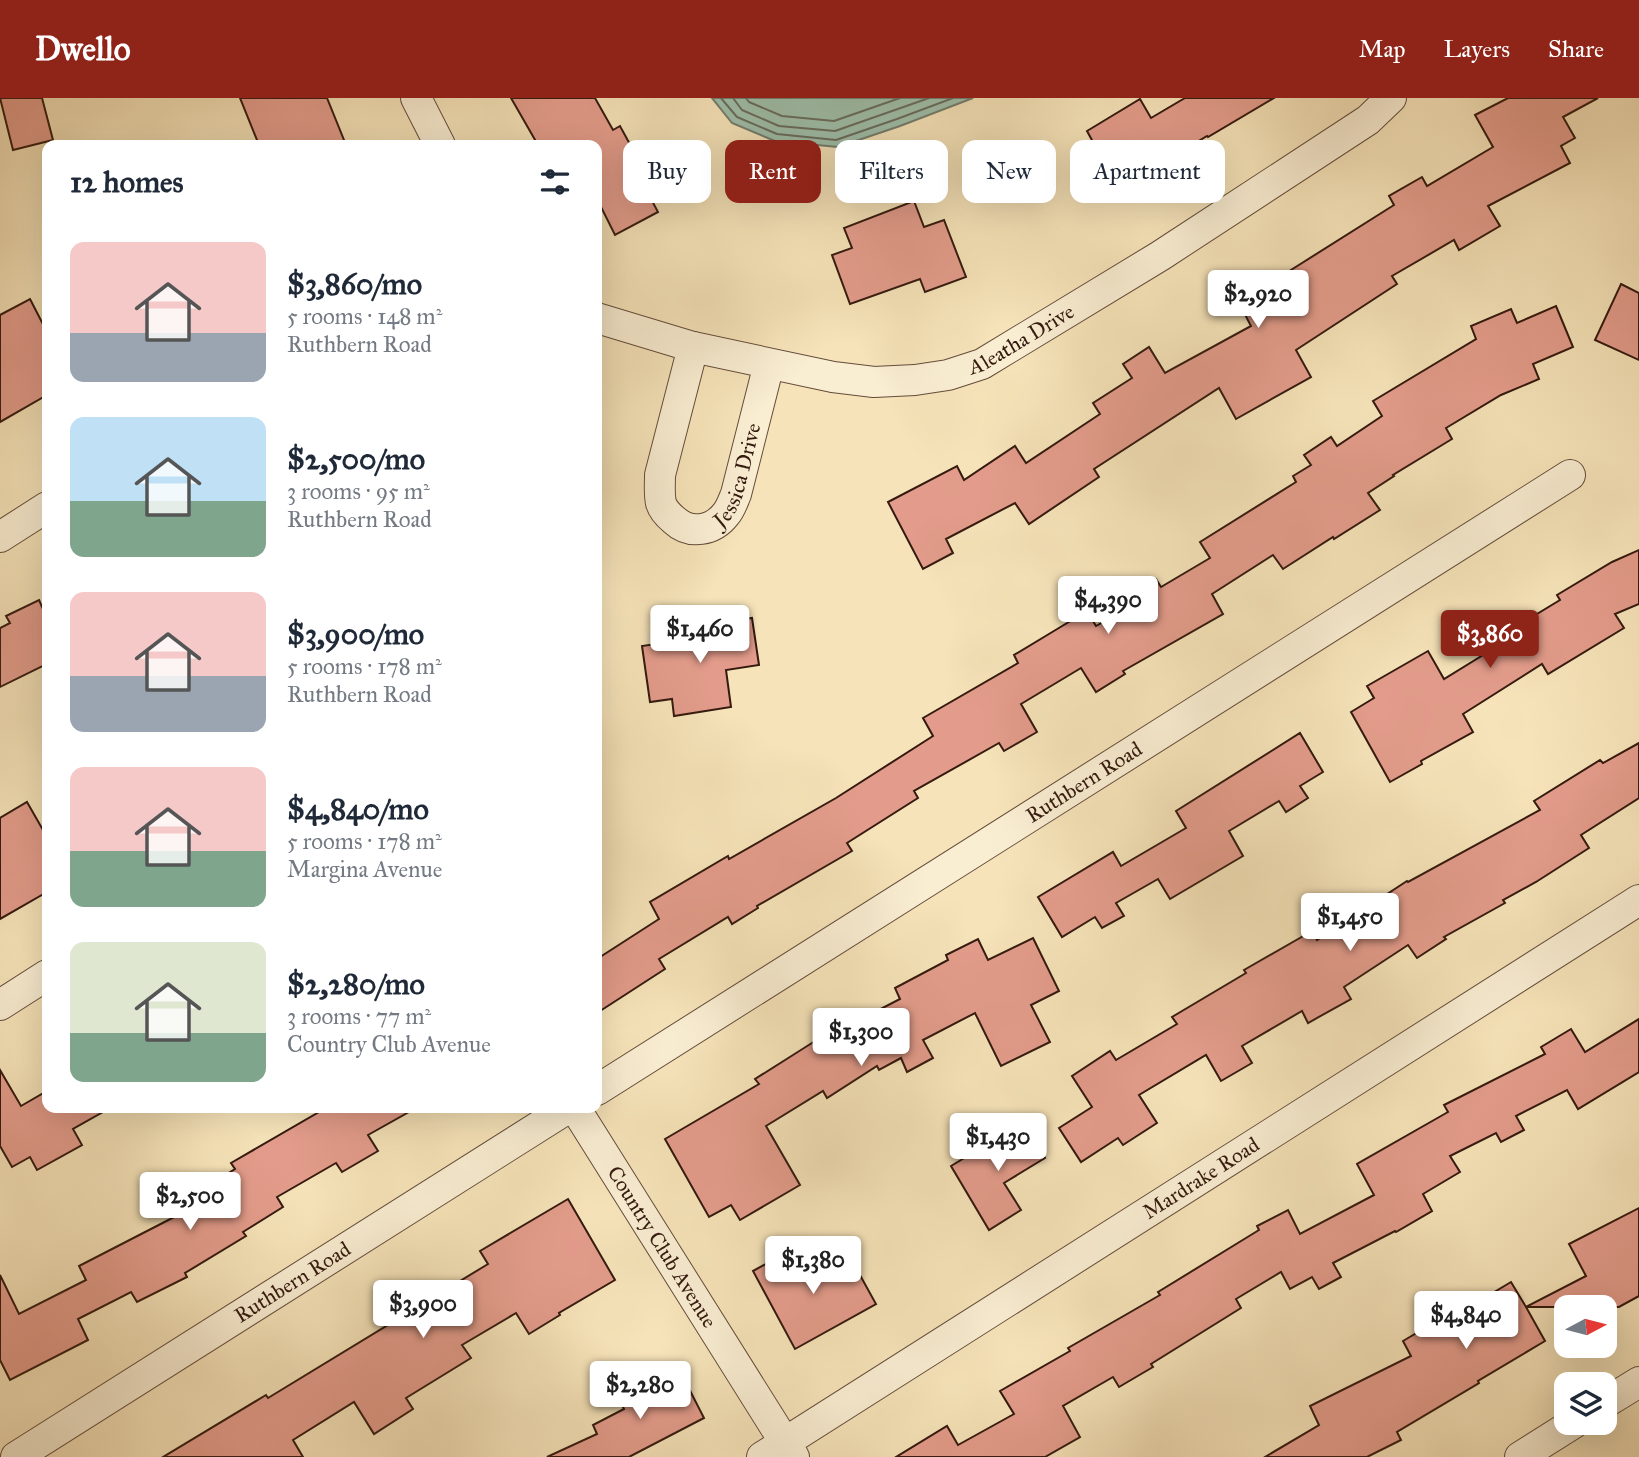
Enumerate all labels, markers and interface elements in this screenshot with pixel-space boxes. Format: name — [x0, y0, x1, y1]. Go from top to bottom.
text: Dwello — [35, 29, 131, 69]
text: Map — [1359, 34, 1406, 64]
text: Layers — [1444, 34, 1510, 64]
text: Share — [1548, 34, 1604, 64]
chip: Buy — [623, 140, 711, 203]
chip: Rent — [725, 140, 821, 203]
chip: Filters — [835, 140, 948, 203]
chip: New — [962, 140, 1056, 203]
chip: Apartment — [1070, 140, 1225, 203]
icon: filters — [536, 163, 574, 201]
text: 12 homes — [70, 164, 183, 200]
text: $3,860/mo — [287, 266, 422, 302]
icon: home — [126, 270, 210, 354]
pin: $2,920 — [1201, 271, 1315, 330]
text: $2,920 — [1224, 279, 1292, 307]
street label: Aleatha Drive — [965, 298, 1079, 381]
text: 5 rooms · 148 m² — [287, 302, 442, 330]
text: Ruthbern Road — [287, 330, 432, 358]
street label: Jessica Drive — [706, 420, 767, 535]
text: $2,500/mo — [287, 441, 425, 477]
icon: home — [126, 445, 210, 529]
text: 3 rooms · 95 m² — [287, 477, 430, 505]
text: Ruthbern Road — [287, 505, 432, 533]
pin: $4,390 — [1051, 576, 1165, 636]
text: $4,390 — [1074, 585, 1142, 613]
pin: $1,460 — [643, 606, 757, 665]
pin: $3,860 — [1433, 610, 1547, 670]
text: $1,460 — [666, 614, 734, 642]
text: $3,900/mo — [287, 616, 424, 652]
text: $3,860 — [1457, 619, 1523, 647]
icon: home — [126, 620, 210, 704]
text: 5 rooms · 178 m² — [287, 652, 442, 680]
text: Ruthbern Road — [287, 680, 432, 708]
street label: Ruthbern Road — [1021, 736, 1147, 829]
text: $4,840/mo — [287, 791, 429, 827]
icon: home — [126, 795, 210, 879]
text: 5 rooms · 178 m² — [287, 827, 442, 855]
text: Margina Avenue — [287, 855, 442, 883]
pin: $1,450 — [1293, 894, 1407, 953]
text: $1,450 — [1317, 902, 1383, 930]
text: $2,280/mo — [287, 966, 425, 1002]
icon: home — [126, 970, 210, 1054]
text: 3 rooms · 77 m² — [287, 1002, 431, 1030]
pin: $1,300 — [804, 1009, 918, 1068]
text: $1,300 — [829, 1017, 893, 1045]
text: Country Club Avenue — [287, 1030, 491, 1058]
pin: $1,430 — [941, 1114, 1055, 1173]
text: $1,430 — [966, 1122, 1030, 1150]
street label: Mardrake Road — [1138, 1131, 1265, 1225]
street label: Country Club Avenue — [602, 1161, 723, 1333]
pin: $2,500 — [133, 1172, 247, 1232]
text: $2,500 — [156, 1181, 224, 1209]
street label: Ruthbern Road — [230, 1236, 356, 1329]
pin: $1,380 — [756, 1236, 870, 1296]
text: $1,380 — [781, 1245, 845, 1273]
pin: $3,900 — [366, 1280, 480, 1340]
text: $3,900 — [389, 1289, 457, 1317]
pin: $4,840 — [1409, 1292, 1523, 1351]
north arrow — [1554, 1295, 1617, 1358]
map controls — [1554, 1295, 1617, 1435]
text: $4,840 — [1430, 1300, 1502, 1328]
pin: $2,280 — [583, 1362, 697, 1421]
text: $2,280 — [606, 1370, 674, 1398]
button: layers — [1554, 1372, 1617, 1435]

